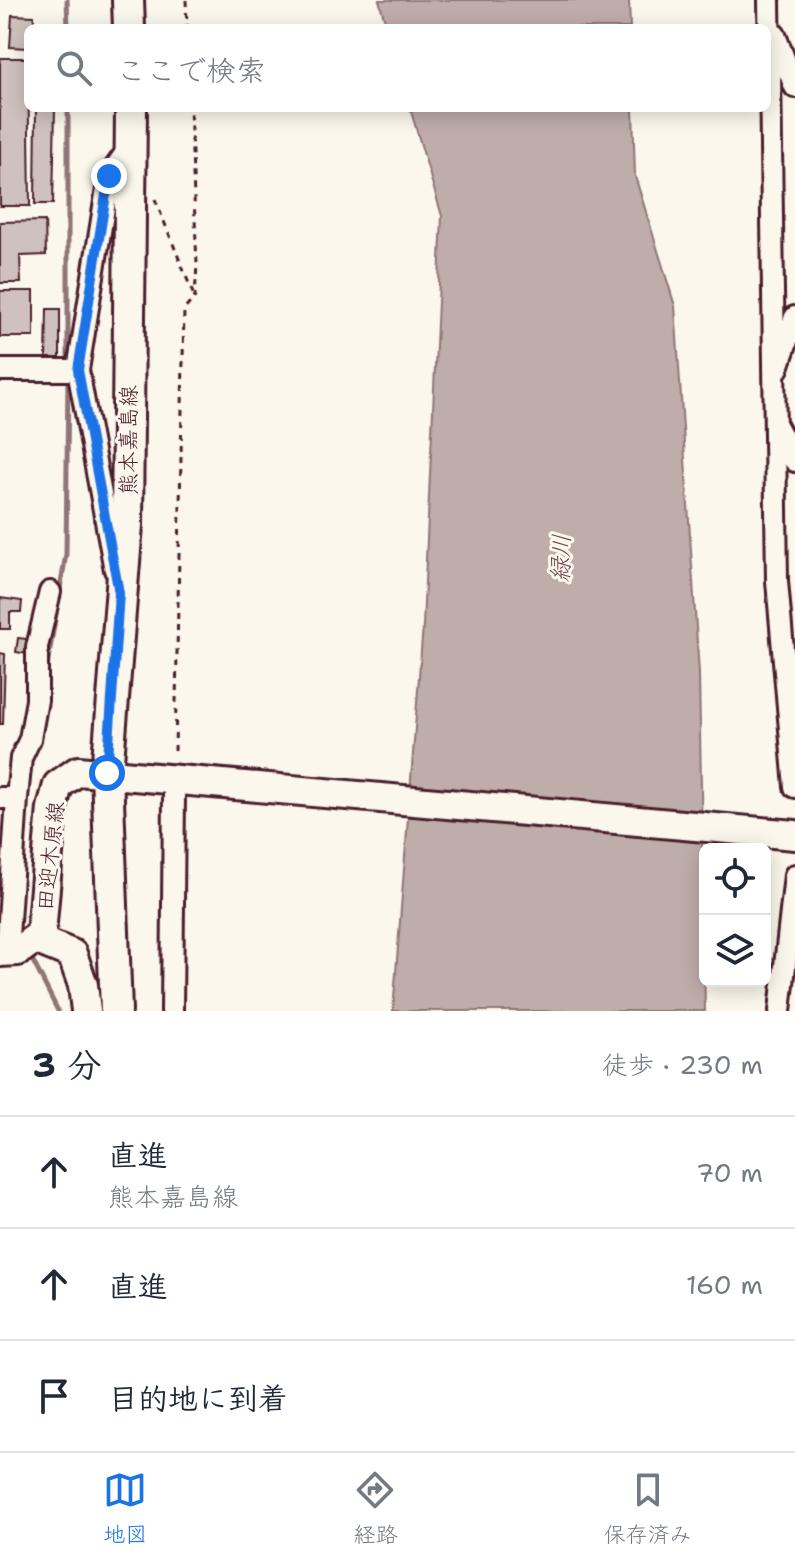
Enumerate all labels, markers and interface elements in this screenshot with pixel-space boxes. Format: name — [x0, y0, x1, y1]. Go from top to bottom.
search box — [24, 24, 771, 112]
icon: search — [52, 46, 96, 90]
text: ここで検索 — [116, 50, 266, 91]
route end — [91, 158, 127, 194]
street label: 熊本嘉島線 — [114, 385, 143, 495]
water label: 緑川 — [544, 533, 578, 583]
route start — [89, 755, 125, 791]
street label: 田迎木原線 — [30, 800, 71, 912]
map controls — [699, 843, 771, 987]
button: locate — [699, 843, 771, 915]
button: layers — [699, 915, 771, 987]
text: 3 分 — [32, 1042, 102, 1088]
text: 徒歩 · 230 m — [602, 1047, 763, 1082]
text: 直進 — [108, 1135, 168, 1176]
icon: ahead — [32, 1150, 76, 1194]
text: 70 m — [696, 1155, 763, 1190]
text: 熊本嘉島線 — [108, 1179, 238, 1214]
icon: ahead — [32, 1262, 76, 1306]
text: 直進 — [108, 1266, 168, 1307]
text: 160 m — [686, 1267, 763, 1302]
icon: arrive — [32, 1374, 76, 1418]
text: 目的地に到着 — [108, 1378, 288, 1419]
tab: 地図 — [103, 1468, 147, 1549]
tab: 経路 — [353, 1468, 398, 1549]
tab: 保存済み — [604, 1468, 692, 1549]

